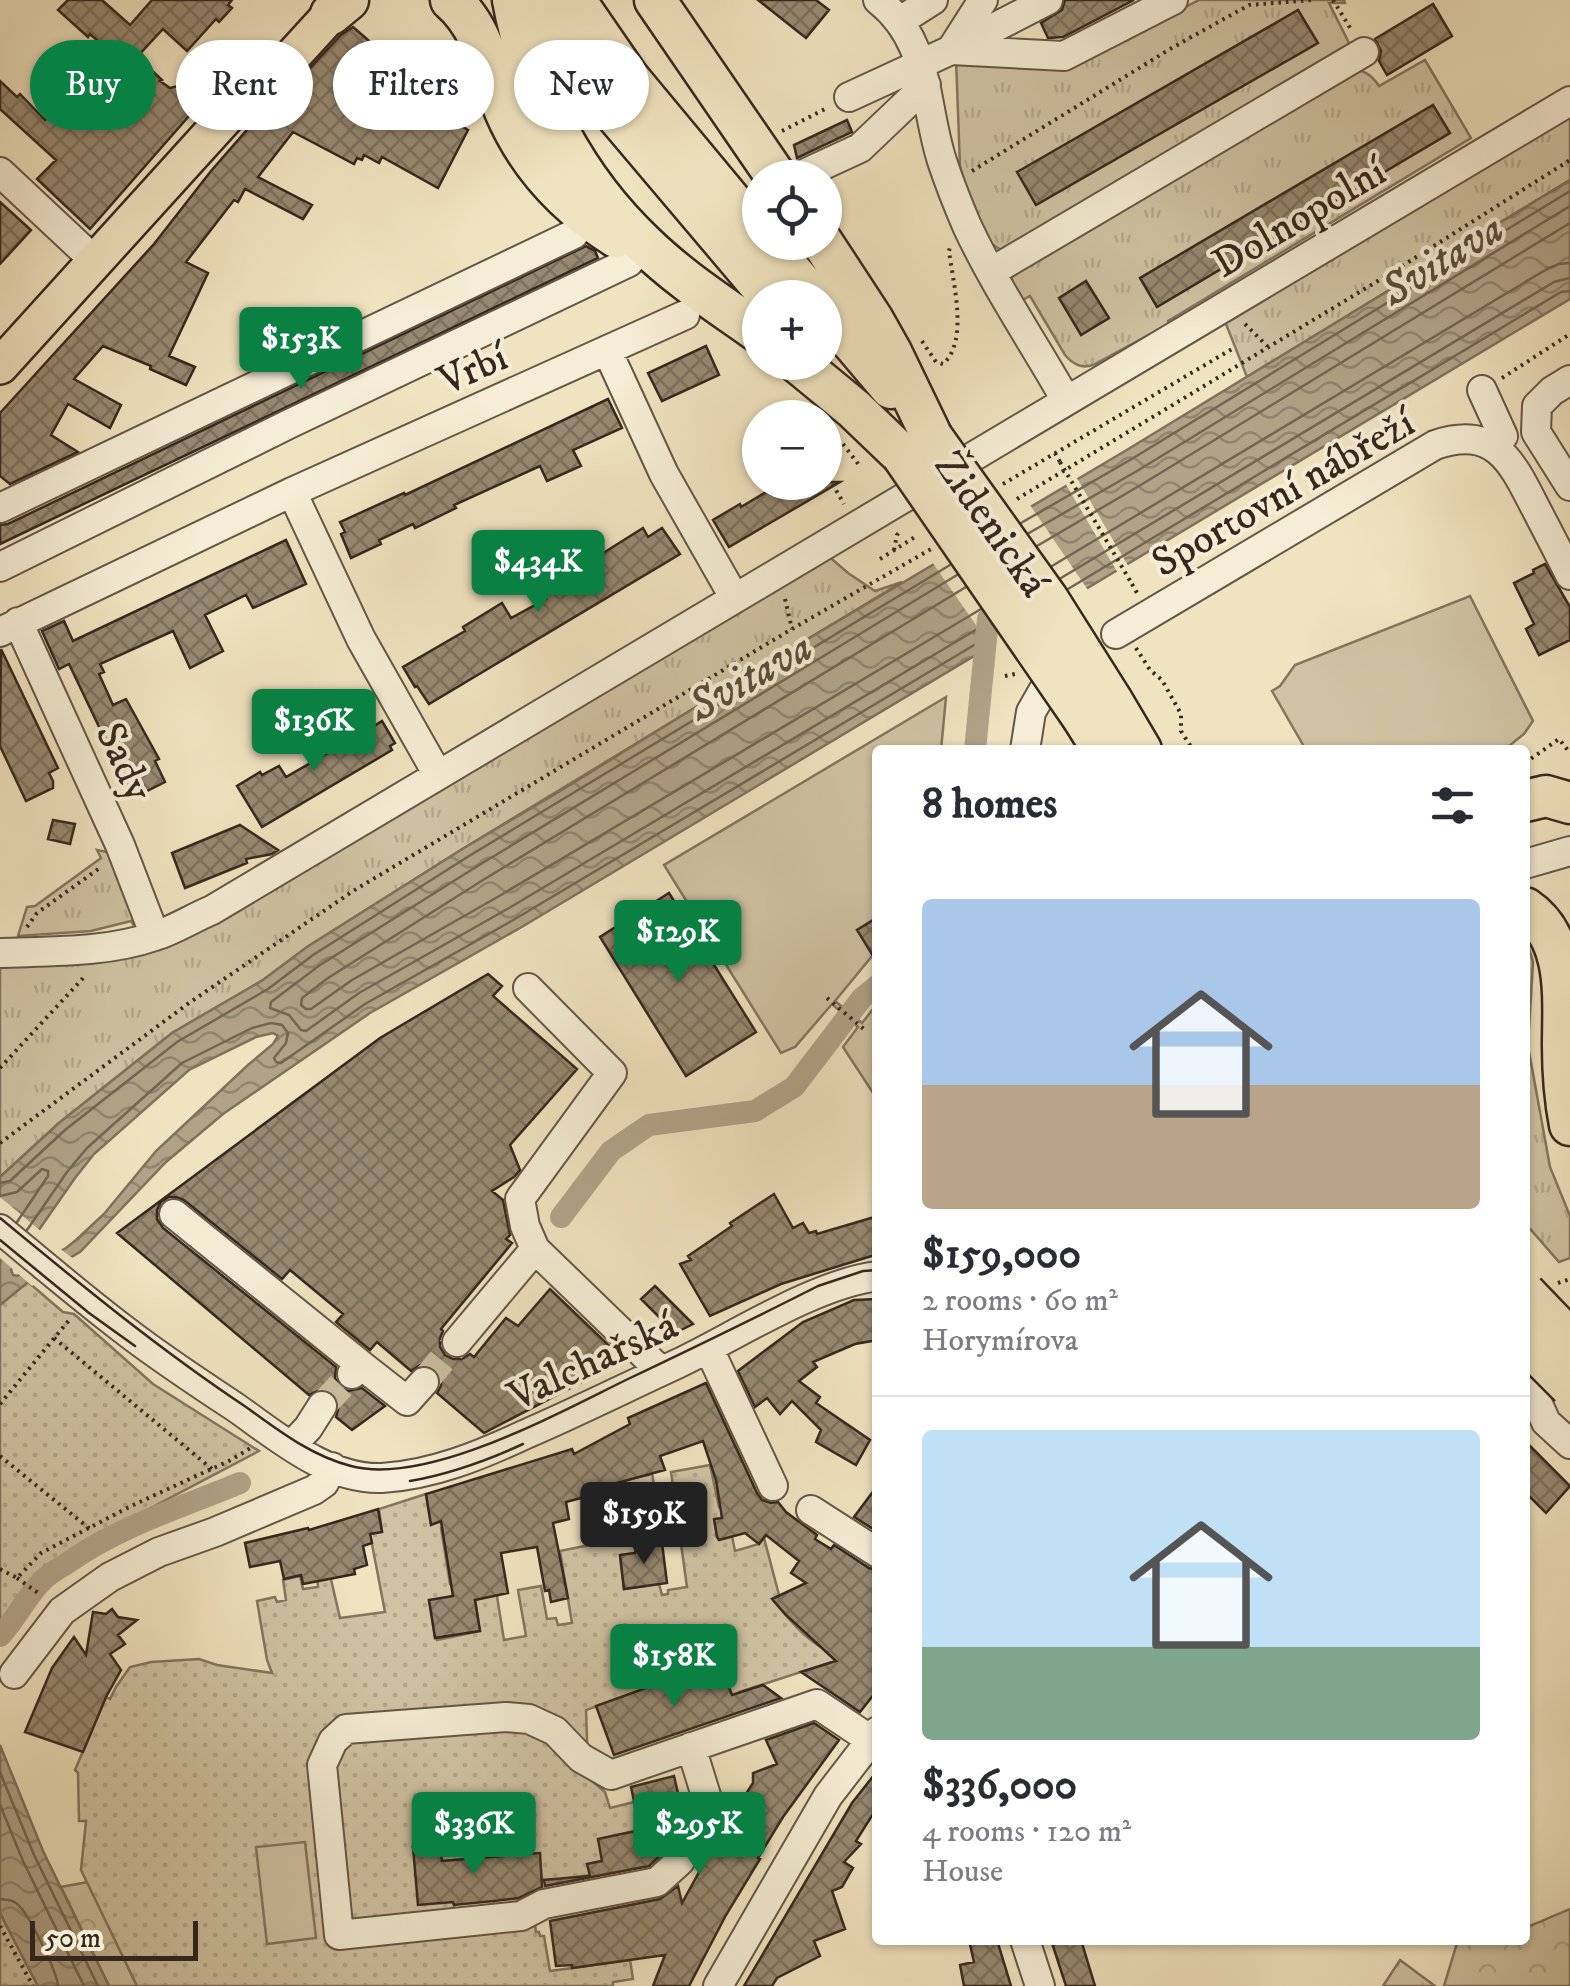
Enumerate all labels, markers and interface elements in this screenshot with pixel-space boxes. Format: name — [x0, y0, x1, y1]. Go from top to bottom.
chip: Buy — [30, 40, 156, 130]
chip: Rent — [176, 40, 313, 130]
chip: Filters — [333, 40, 494, 130]
chip: New — [514, 40, 649, 130]
street label: Dolnopolní — [1203, 145, 1398, 291]
map controls — [742, 160, 842, 500]
button: locate — [742, 160, 842, 260]
water label: Svitava — [1370, 201, 1514, 320]
button: + — [742, 280, 842, 380]
pin: $153K — [231, 307, 371, 392]
text: $153K — [261, 319, 341, 359]
street label: Vrbí — [430, 331, 518, 408]
street label: Sportovní nábřeží — [1143, 396, 1426, 590]
button: − — [742, 400, 842, 500]
street label: Židenická — [922, 441, 1060, 608]
pin: $434K — [468, 530, 608, 615]
text: $434K — [494, 542, 582, 582]
water label: Svitava — [677, 620, 823, 736]
pin: $136K — [244, 689, 384, 774]
text: $136K — [274, 701, 354, 741]
street label: Sady — [83, 715, 164, 811]
icon: filters — [1425, 778, 1480, 833]
text: 8 homes — [922, 779, 1057, 831]
pin: $129K — [608, 900, 748, 985]
text: $129K — [636, 912, 720, 952]
icon: home — [1111, 964, 1291, 1144]
text: $159,000 — [922, 1229, 1081, 1281]
text: 2 rooms · 60 m² — [922, 1281, 1118, 1321]
street label: Valchařská — [500, 1300, 686, 1424]
text: Horymírova — [922, 1321, 1078, 1361]
pin: $159K — [574, 1482, 714, 1567]
text: $159K — [602, 1494, 686, 1534]
icon: home — [1111, 1495, 1291, 1675]
pin: $158K — [604, 1624, 744, 1709]
text: $158K — [632, 1636, 716, 1676]
text: $336,000 — [922, 1760, 1077, 1812]
pin: $336K — [404, 1792, 544, 1877]
pin: $295K — [629, 1792, 769, 1877]
text: $336K — [434, 1804, 514, 1844]
text: $295K — [655, 1804, 743, 1844]
text: 4 rooms · 120 m² — [922, 1812, 1131, 1852]
text: House — [922, 1852, 1003, 1892]
scale bar — [30, 1916, 198, 1960]
text: 50 m — [45, 1921, 101, 1956]

